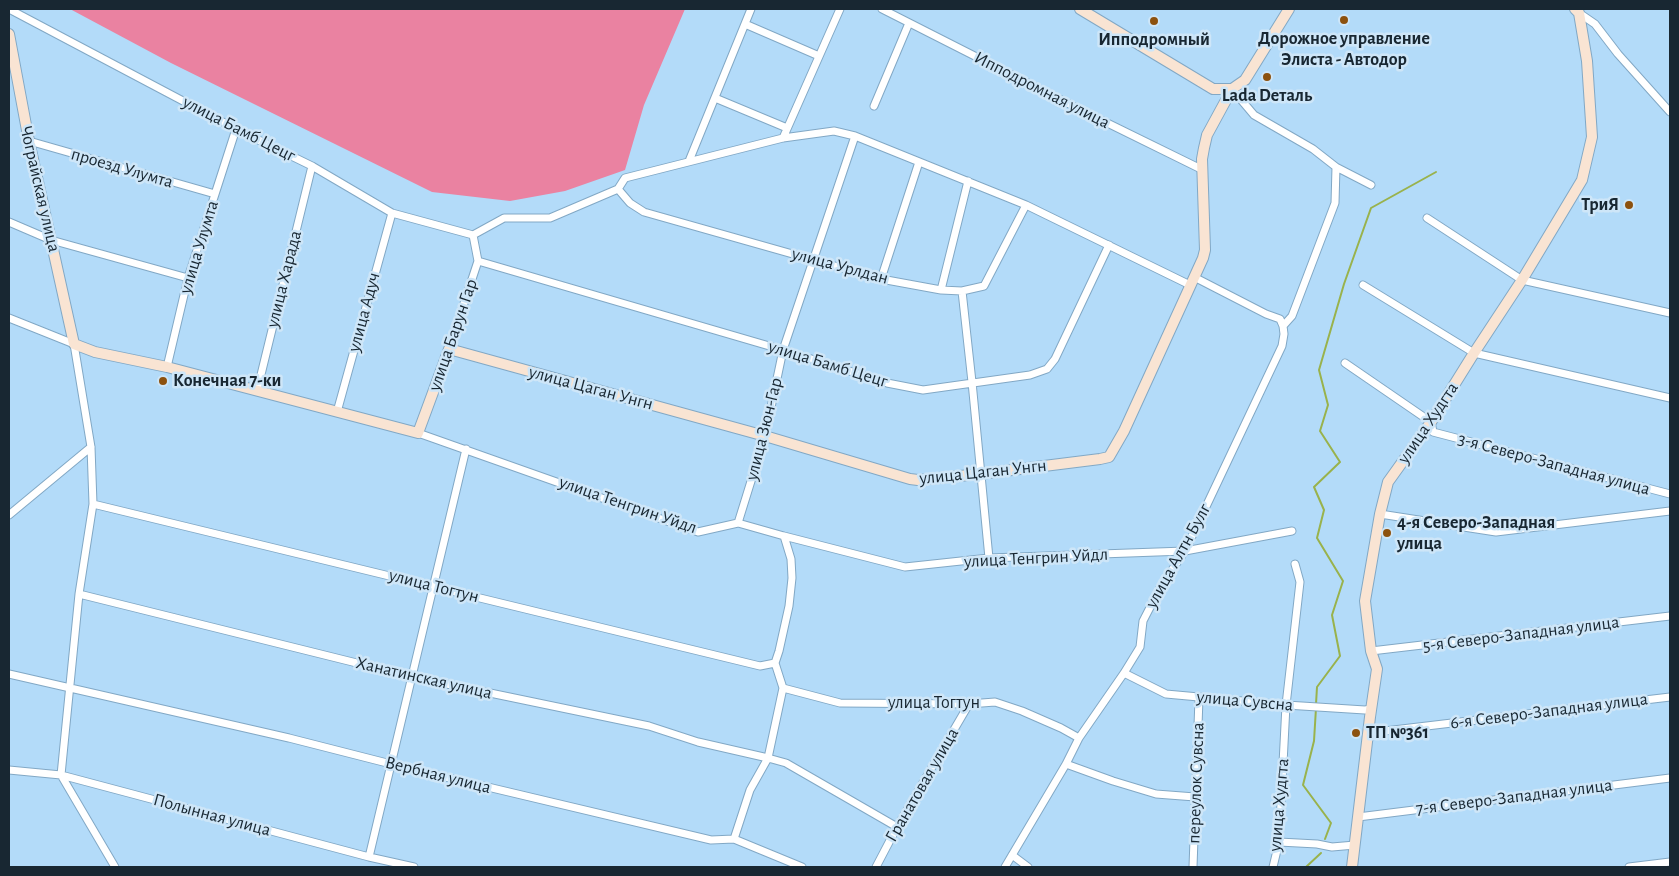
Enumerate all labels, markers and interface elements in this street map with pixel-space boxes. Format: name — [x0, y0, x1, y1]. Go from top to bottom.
marker: Дорожное управление Элиста - Автодор — [1338, 14, 1350, 26]
marker: Ипподромный — [1148, 15, 1160, 27]
place label: Дорожное управление Элиста - Автодор — [1258, 28, 1430, 70]
place label: Ипподромный — [1098, 29, 1210, 51]
street label: Ипподромная улица — [971, 46, 1113, 134]
marker: Lada Dеталь — [1261, 71, 1273, 83]
place label: Lada Dеталь — [1222, 85, 1312, 107]
street label: улица Бамб Цецг — [179, 91, 299, 167]
street label: Чограйская улица — [15, 124, 65, 254]
street label: проезд Улумта — [68, 143, 176, 193]
place label: ТриЯ — [1581, 194, 1619, 216]
street label: улица Улумта — [175, 198, 223, 296]
marker: ТриЯ — [1623, 199, 1635, 211]
street label: улица Харада — [262, 228, 306, 330]
street label: улица Урлдан — [789, 243, 891, 289]
street label: улица Адуч — [343, 270, 385, 354]
street label: улица Барун Гар — [424, 276, 482, 394]
street label: улица Бамб Цецг — [766, 336, 890, 392]
street label: улица Цаган Унгн — [526, 361, 656, 415]
place label: Конечная 7-ки — [173, 370, 281, 392]
marker: Конечная 7-ки — [157, 375, 169, 387]
street label: улица Зюн-Гар — [741, 375, 787, 483]
street label: улица Худгта — [1393, 378, 1463, 468]
street label: 3-я Северо-Западная улица — [1456, 428, 1652, 500]
street label: улица Цаган Унгн — [918, 455, 1048, 489]
street label: улица Тенгрин Уйдл — [556, 471, 700, 539]
street label: улица Алтн Булг — [1140, 500, 1216, 612]
place label: 4-я Северо-Западная улица — [1397, 512, 1555, 554]
marker: 4-я Северо-Западная улица — [1381, 527, 1393, 539]
street label: улица Тенгрин Уйдл — [963, 543, 1109, 573]
street label: улица Тогтун — [387, 564, 481, 608]
street label: 5-я Северо-Западная улица — [1421, 611, 1621, 657]
street label: Ханатинская улица — [354, 652, 494, 704]
street label: улица Сувсна — [1196, 686, 1294, 716]
street label: 6-я Северо-Западная улица — [1449, 688, 1649, 734]
street label: улица Тогтун — [888, 692, 980, 714]
street label: переулок Сувсна — [1183, 722, 1209, 844]
place label: ТП №361 — [1366, 722, 1429, 744]
street label: Гранатовая улица — [881, 724, 963, 846]
marker: ТП №361 — [1350, 727, 1362, 739]
street label: Вербная улица — [383, 751, 493, 799]
street label: улица Худгта — [1264, 757, 1294, 853]
street label: 7-я Северо-Западная улица — [1414, 774, 1614, 820]
street label: Полынная улица — [151, 789, 273, 841]

